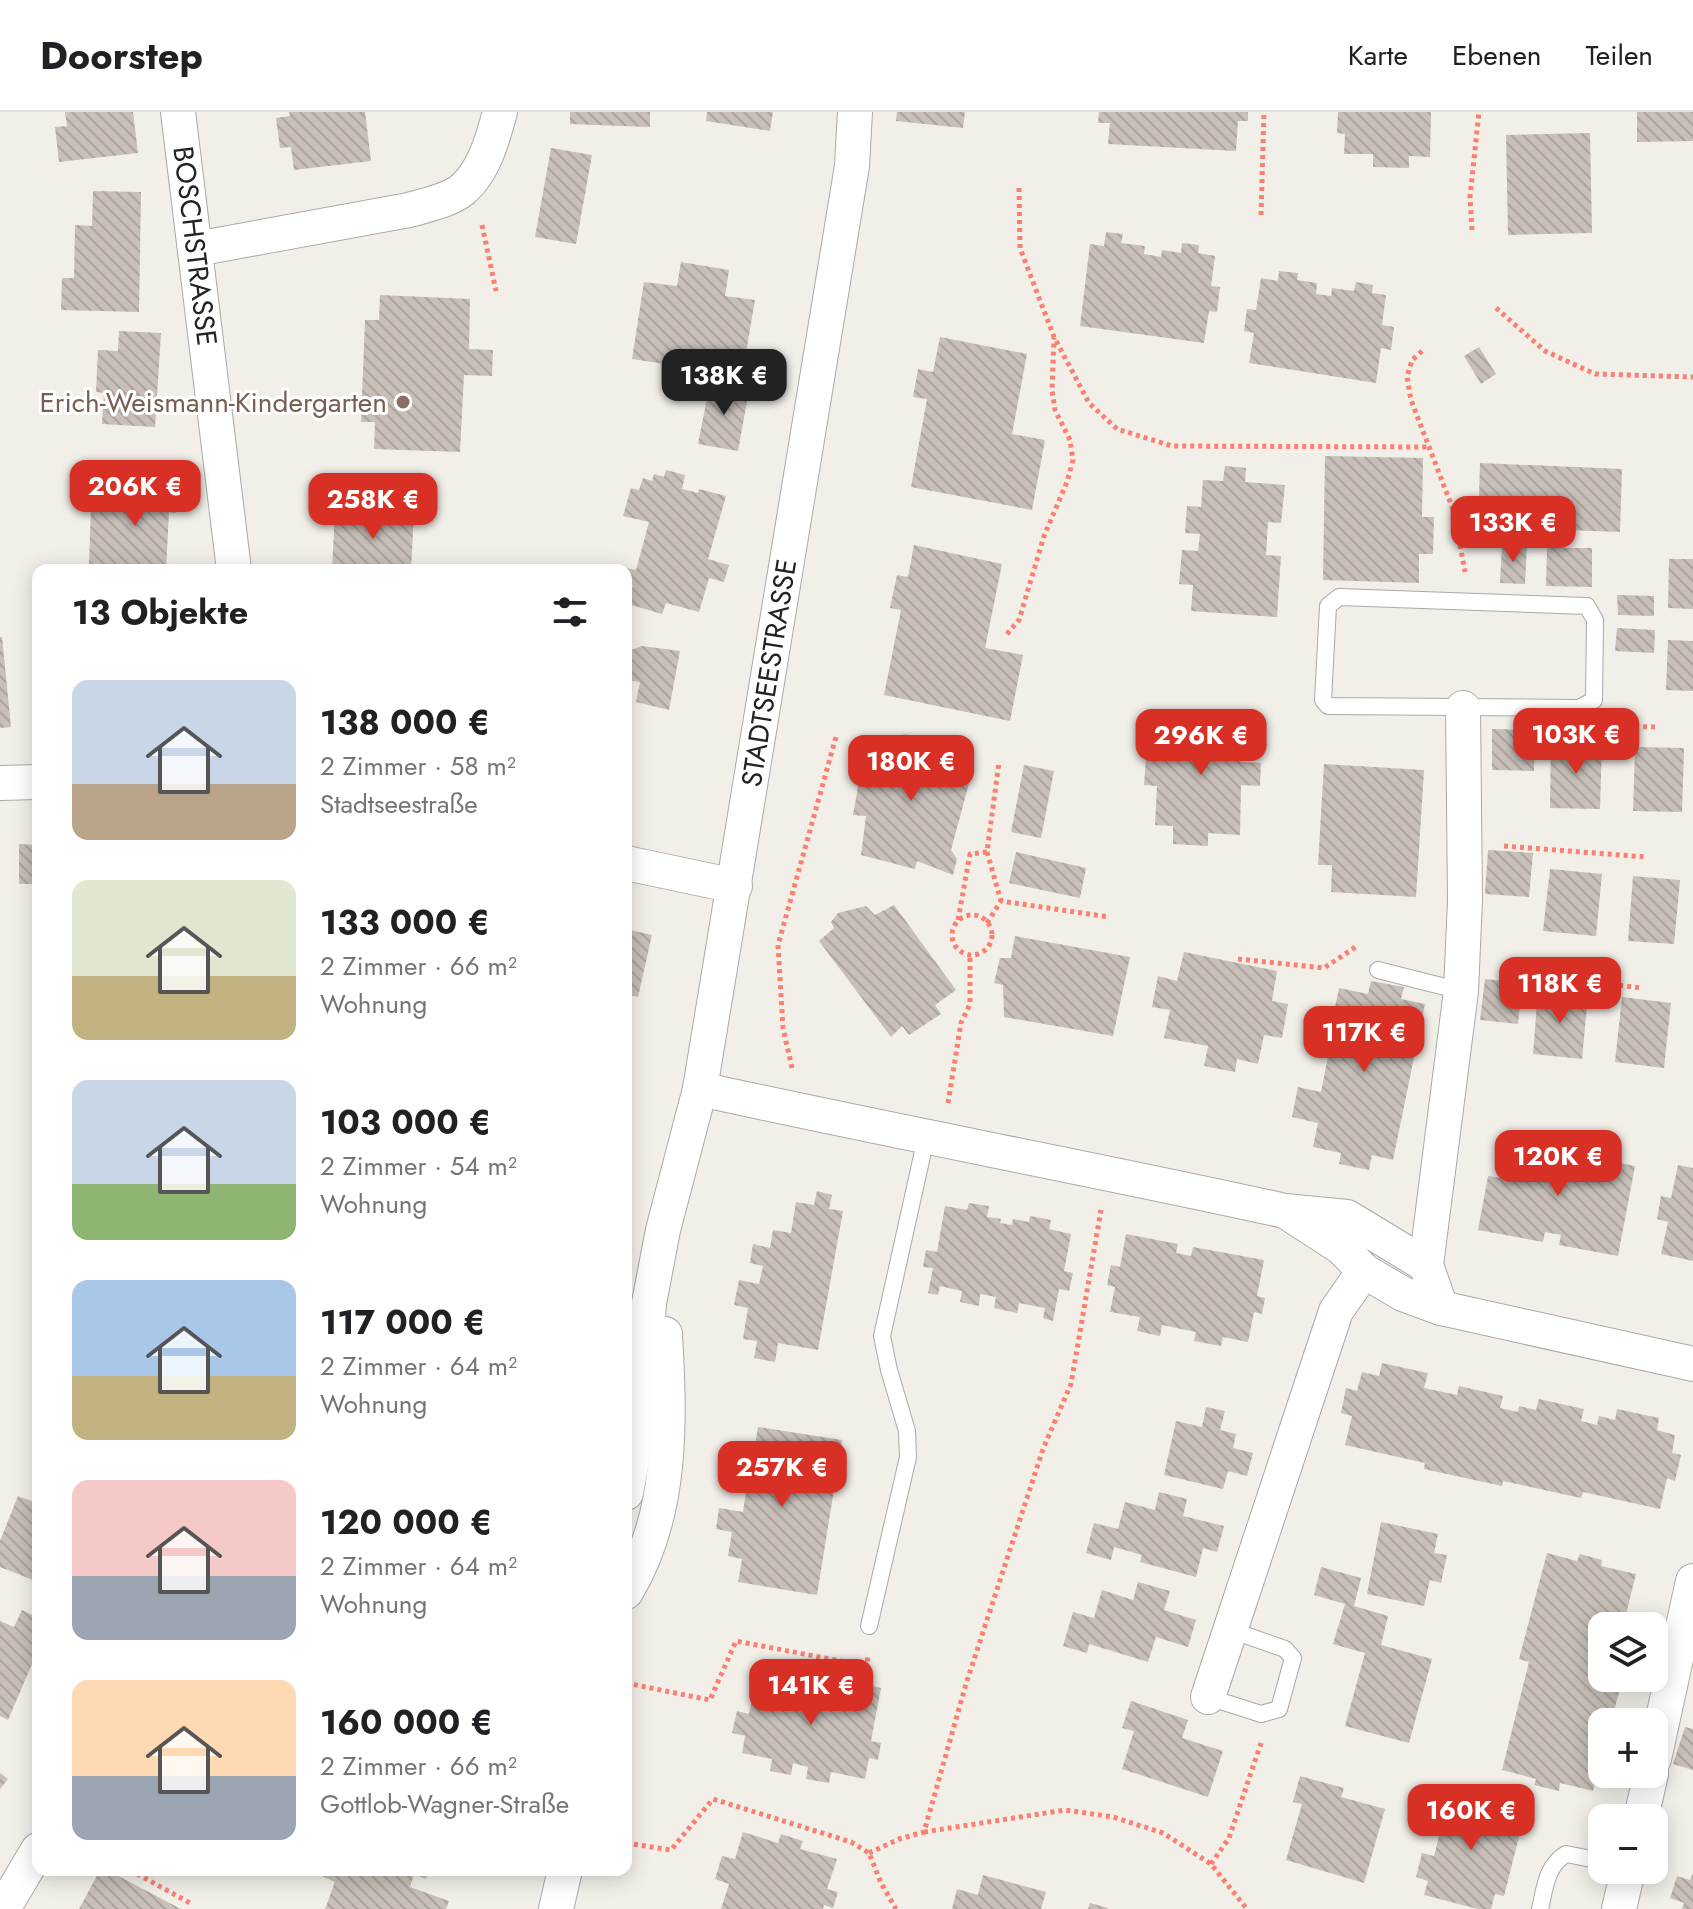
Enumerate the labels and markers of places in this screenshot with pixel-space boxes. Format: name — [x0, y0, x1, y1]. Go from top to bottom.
pin: 138K € — [659, 349, 789, 417]
place label: Erich-Weismann-Kindergarten — [39, 382, 387, 423]
marker: Erich-Weismann-Kindergarten — [394, 393, 412, 411]
pin: 206K € — [70, 460, 200, 528]
pin: 258K € — [308, 473, 438, 541]
pin: 133K € — [1448, 496, 1578, 564]
pin: 103K € — [1511, 708, 1641, 776]
pin: 296K € — [1136, 709, 1266, 777]
pin: 180K € — [846, 735, 976, 803]
pin: 118K € — [1495, 957, 1625, 1025]
pin: 117K € — [1299, 1006, 1429, 1074]
pin: 120K € — [1493, 1130, 1623, 1198]
pin: 257K € — [717, 1441, 847, 1509]
pin: 141K € — [746, 1659, 876, 1727]
pin: 160K € — [1406, 1784, 1536, 1852]

